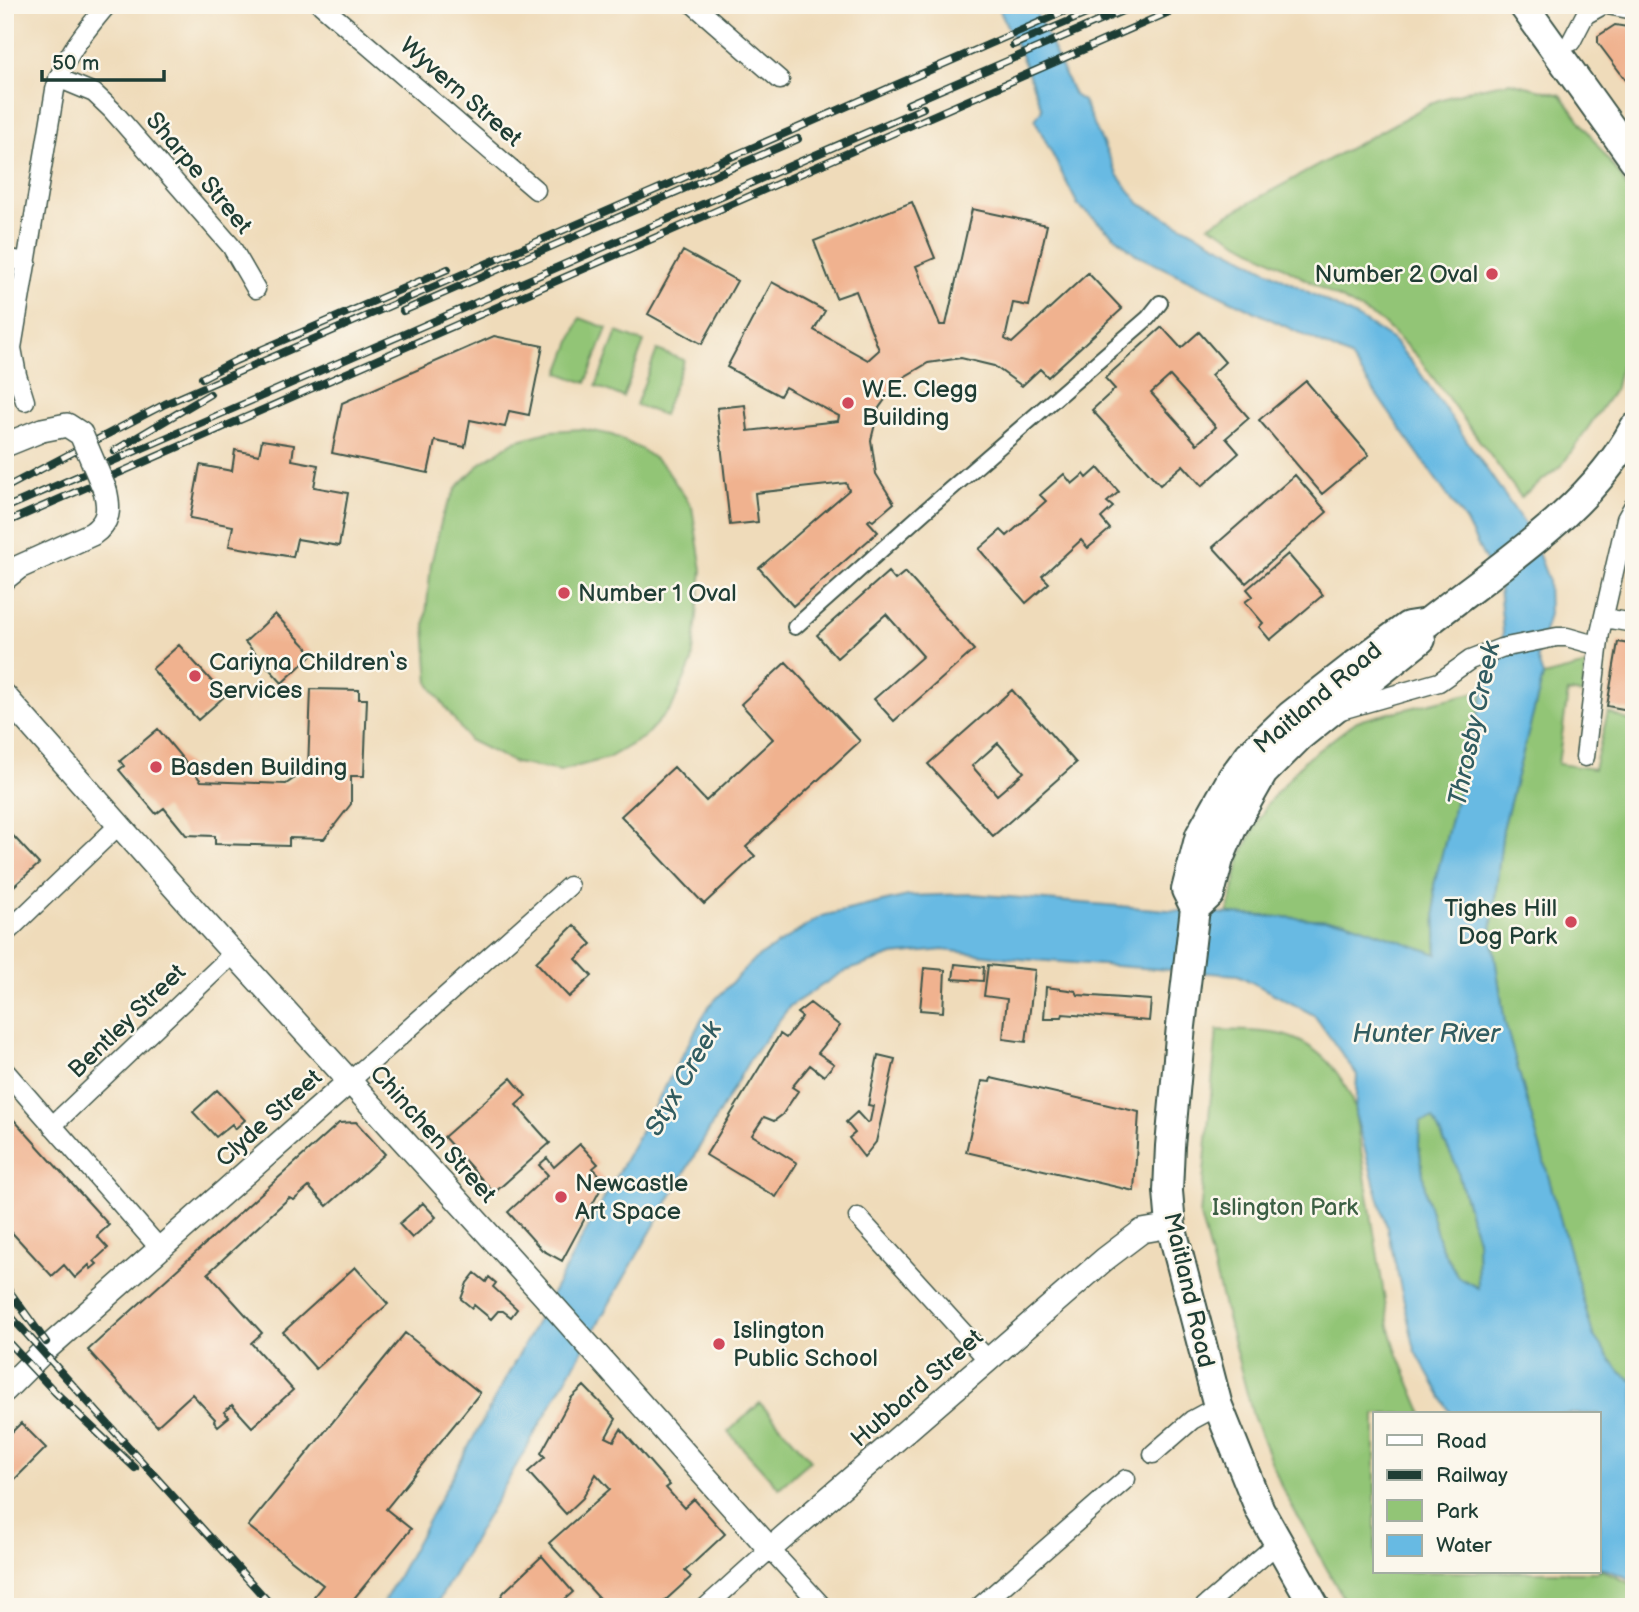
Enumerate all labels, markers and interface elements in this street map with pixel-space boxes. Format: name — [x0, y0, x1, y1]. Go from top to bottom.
street label: Wyvern Street — [394, 31, 528, 153]
scale bar — [42, 38, 164, 82]
text: 50 m — [52, 51, 99, 76]
street label: Sharpe Street — [140, 106, 259, 240]
place label: Number 2 Oval — [1315, 260, 1478, 289]
marker: Number 2 Oval — [1484, 266, 1500, 282]
place label: W.E. Clegg Building — [862, 375, 978, 432]
marker: W.E. Clegg Building — [840, 395, 856, 411]
place label: Number 1 Oval — [578, 579, 737, 608]
marker: Number 1 Oval — [556, 585, 572, 601]
street label: Maitland Road — [1248, 636, 1388, 760]
water label: Throsby Creek — [1442, 638, 1508, 809]
place label: Cariyna Children‘s Services — [209, 648, 408, 705]
marker: Cariyna Children‘s Services — [187, 668, 203, 684]
place label: Basden Building — [170, 753, 347, 782]
marker: Basden Building — [148, 759, 164, 775]
place label: Tighes Hill Dog Park — [1444, 894, 1557, 951]
marker: Tighes Hill Dog Park — [1563, 914, 1579, 930]
street label: Bentley Street — [62, 957, 192, 1084]
water label: Styx Creek — [639, 1015, 730, 1142]
water label: Hunter River — [1352, 1019, 1501, 1050]
street label: Chinchen Street — [364, 1059, 503, 1209]
street label: Clyde Street — [210, 1062, 328, 1173]
place label: Newcastle Art Space — [575, 1169, 688, 1226]
marker: Newcastle Art Space — [553, 1189, 569, 1205]
park label: Islington Park — [1212, 1193, 1358, 1222]
street label: Maitland Road — [1157, 1210, 1221, 1370]
place label: Islington Public School — [733, 1316, 878, 1373]
street label: Hubbard Street — [845, 1322, 989, 1453]
marker: Islington Public School — [711, 1336, 727, 1352]
legend — [1373, 1412, 1600, 1574]
text: Road — [1436, 1429, 1487, 1454]
text: Railway — [1436, 1463, 1508, 1488]
text: Park — [1436, 1499, 1479, 1524]
text: Water — [1436, 1533, 1492, 1558]

